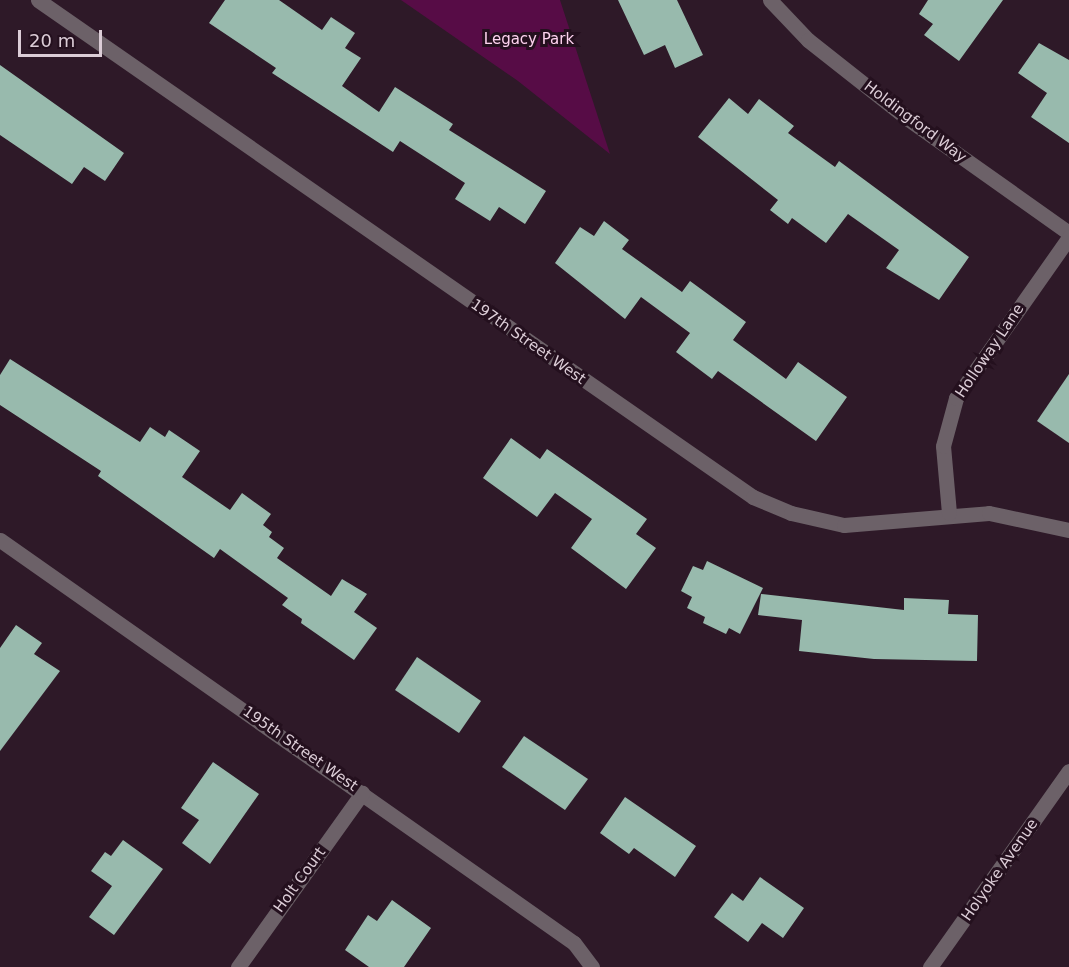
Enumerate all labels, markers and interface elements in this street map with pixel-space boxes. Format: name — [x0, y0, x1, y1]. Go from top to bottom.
scale bar — [21, 18, 105, 56]
text: 20 m — [29, 30, 75, 51]
park label: Legacy Park — [484, 31, 574, 49]
street label: Holdingford Way — [860, 78, 970, 166]
street label: 197th Street West — [467, 296, 589, 388]
street label: Holloway Lane — [952, 301, 1028, 401]
street label: 195th Street West — [239, 703, 361, 795]
street label: Holyoke Avenue — [958, 815, 1042, 925]
street label: Holt Court — [270, 844, 330, 916]

